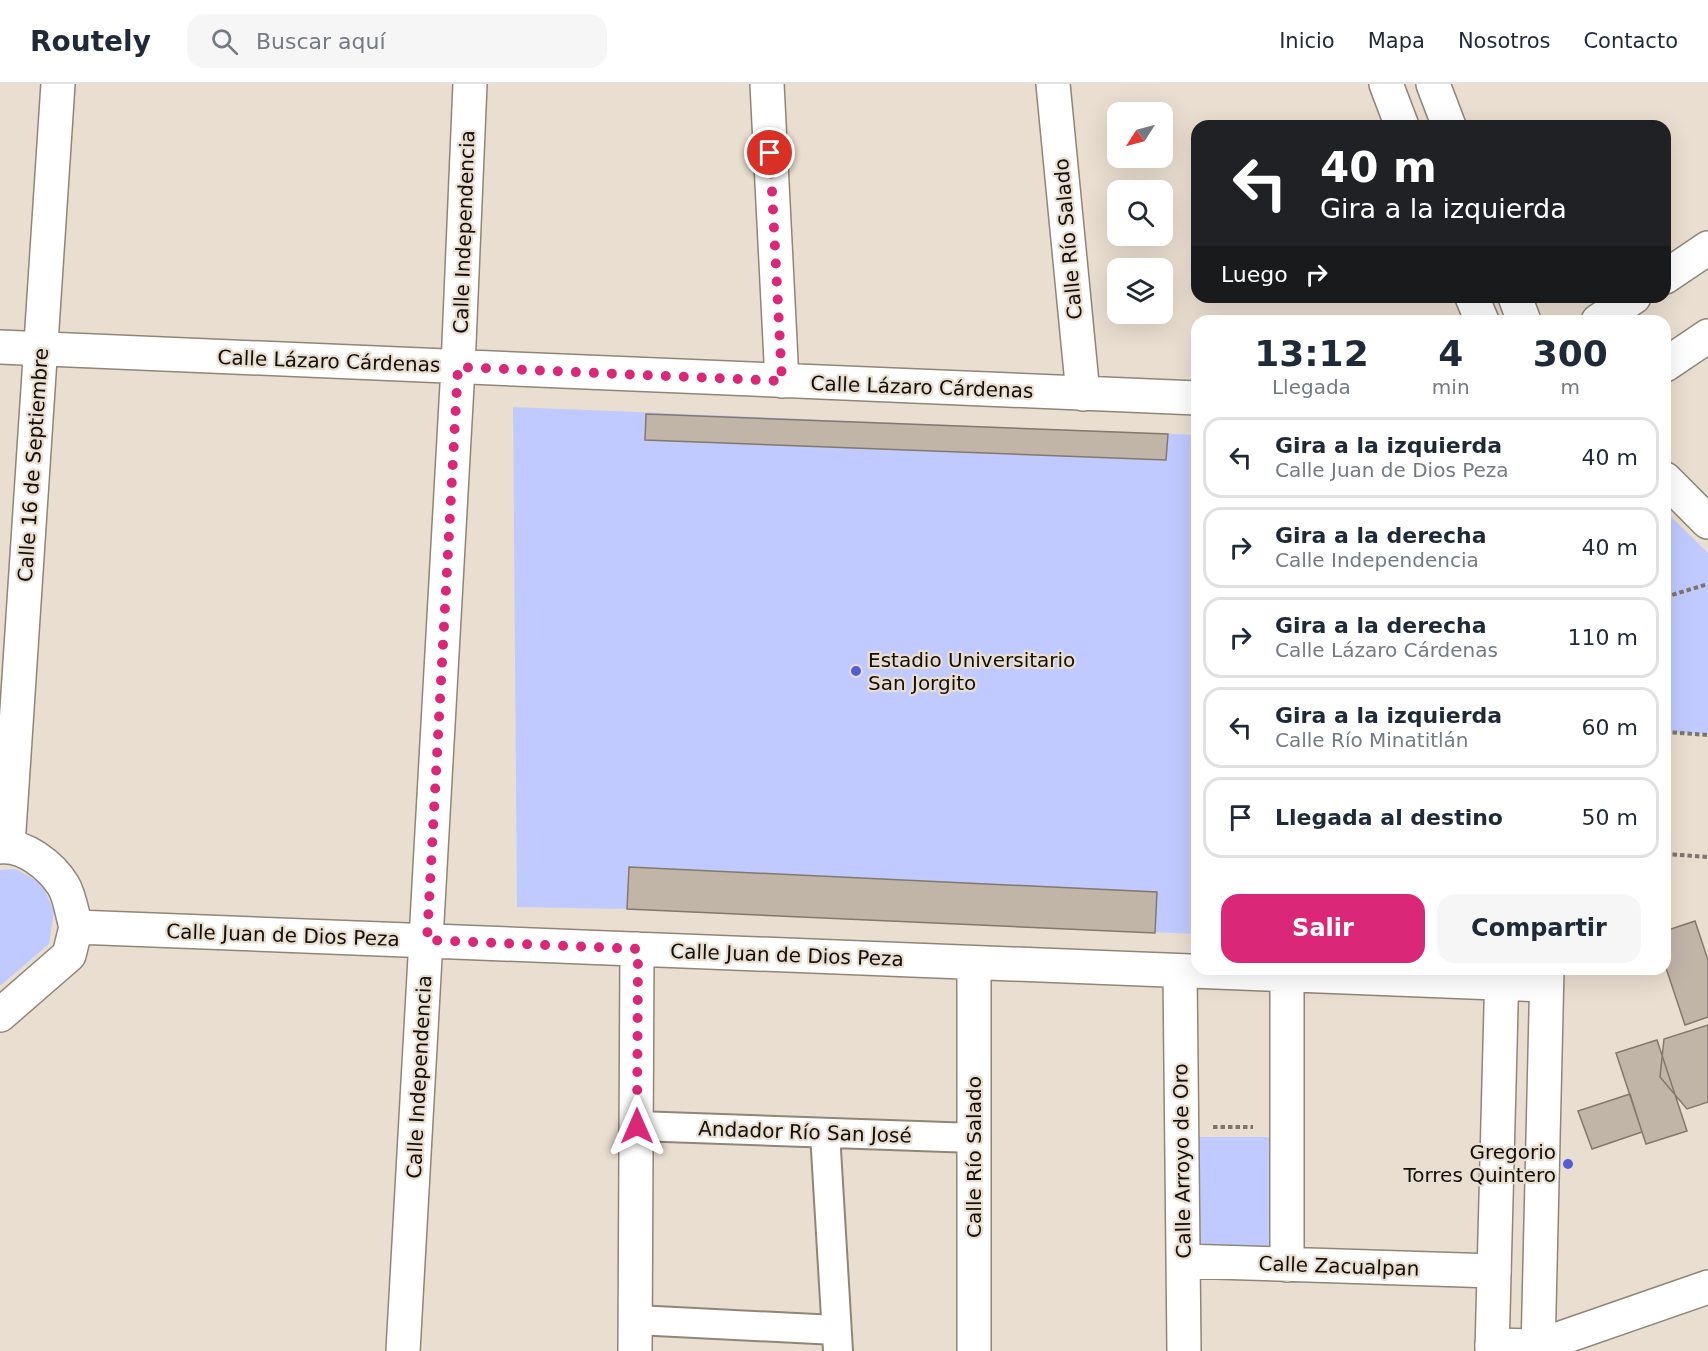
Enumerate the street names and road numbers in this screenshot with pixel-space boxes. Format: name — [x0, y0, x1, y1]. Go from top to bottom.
street label: Calle Independencia — [448, 130, 480, 334]
street label: Calle Río Salado — [1049, 157, 1087, 321]
street label: Calle Lázaro Cárdenas — [217, 345, 441, 377]
street label: Calle 16 de Septiembre — [13, 347, 53, 583]
street label: Calle Lázaro Cárdenas — [810, 371, 1034, 403]
street label: Calle Juan de Dios Peza — [166, 919, 400, 951]
street label: Calle Juan de Dios Peza — [670, 939, 904, 971]
street label: Calle Independencia — [402, 975, 436, 1179]
street label: Calle Arroyo de Oro — [1168, 1063, 1196, 1259]
street label: Calle Río Salado — [962, 1076, 986, 1238]
street label: Andador Río San José — [698, 1116, 912, 1148]
street label: Calle Zacualpan — [1258, 1251, 1420, 1281]

